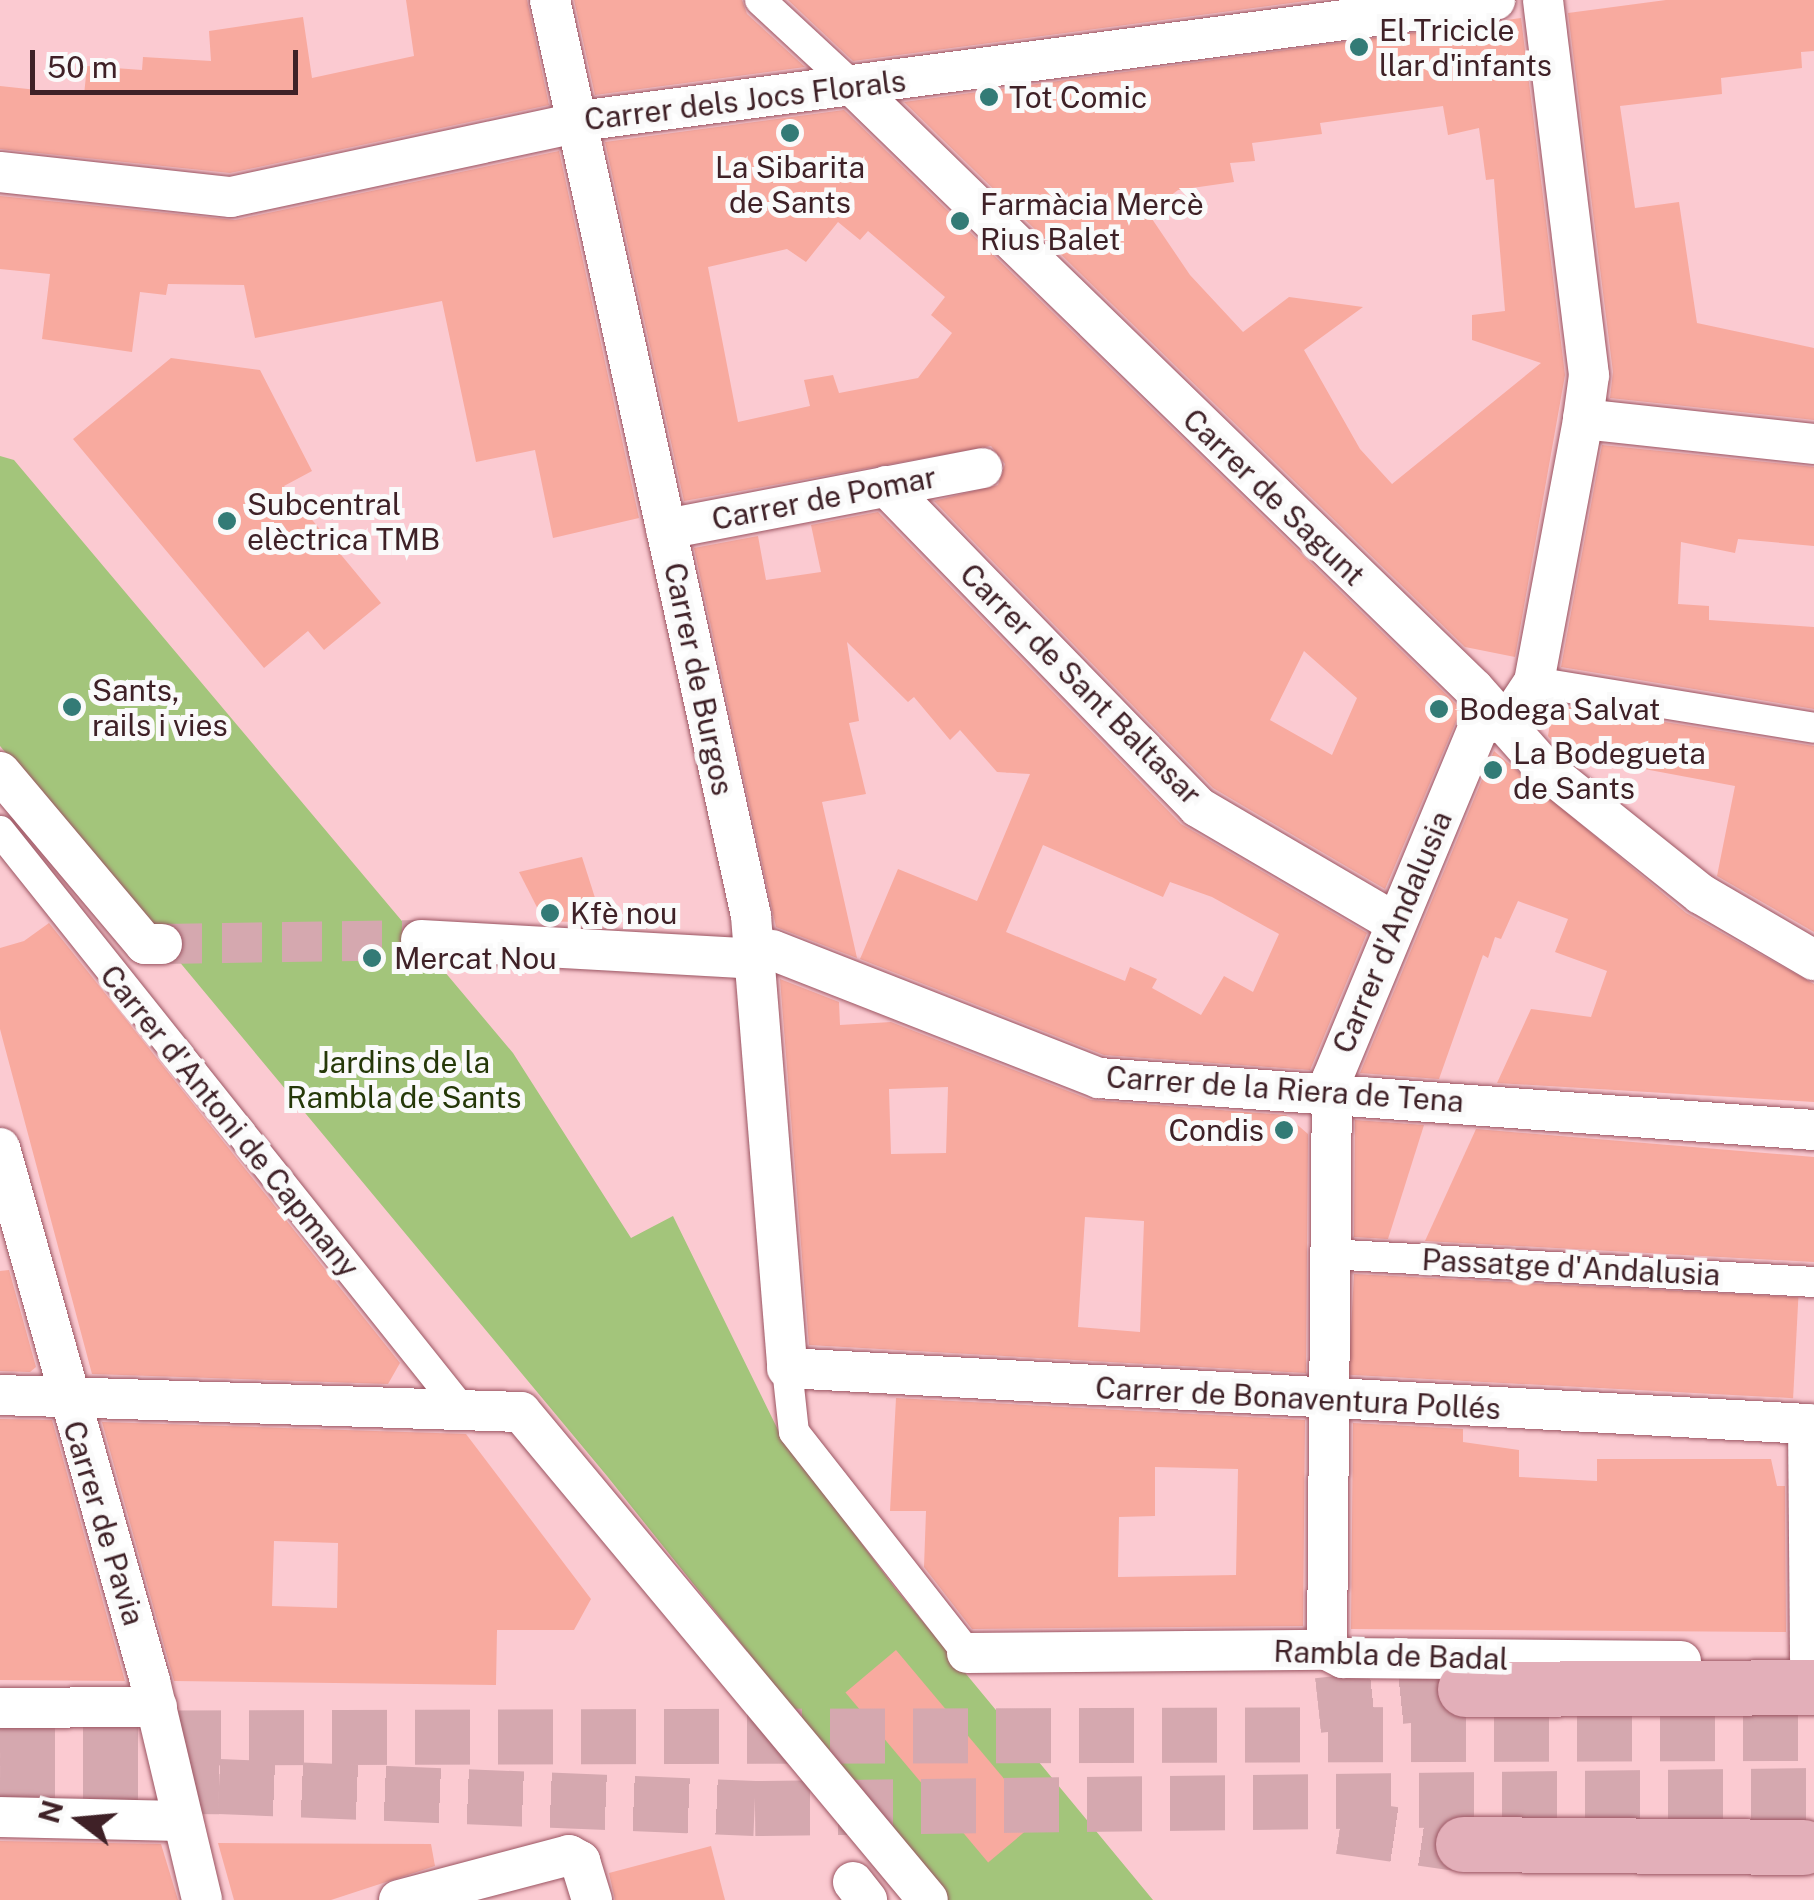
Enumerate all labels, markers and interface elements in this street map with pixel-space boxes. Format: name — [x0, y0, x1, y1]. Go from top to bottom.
place label: El Tricicle llar d'infants — [1379, 12, 1552, 82]
scale bar — [35, 30, 302, 92]
marker: El Tricicle llar d'infants — [1348, 36, 1370, 58]
text: 50 m — [47, 49, 118, 85]
street label: Carrer dels Jocs Florals — [582, 62, 908, 138]
place label: Tot Comic — [1009, 79, 1147, 115]
marker: Tot Comic — [978, 86, 1000, 108]
marker: La Sibarita de Sants — [779, 122, 801, 144]
place label: La Sibarita de Sants — [715, 149, 865, 220]
place label: Farmàcia Mercè Rius Balet — [980, 186, 1204, 256]
marker: Farmàcia Mercè Rius Balet — [949, 210, 971, 232]
street label: Carrer de Sagunt — [1175, 401, 1373, 593]
street label: Carrer de Pomar — [708, 459, 940, 537]
place label: Subcentral elèctrica TMB — [247, 486, 440, 556]
marker: Subcentral elèctrica TMB — [216, 510, 238, 532]
street label: Carrer de Sant Baltasar — [953, 556, 1209, 812]
street label: Carrer de Burgos — [657, 559, 741, 799]
place label: Sants, rails i vies — [92, 672, 228, 742]
place label: Bodega Salvat — [1459, 691, 1661, 727]
marker: Sants, rails i vies — [61, 696, 83, 718]
marker: Bodega Salvat — [1428, 698, 1450, 720]
place label: La Bodegueta de Sants — [1513, 735, 1706, 806]
marker: La Bodegueta de Sants — [1482, 759, 1504, 781]
street label: Carrer d'Andalusia — [1325, 805, 1459, 1059]
place label: Kfè nou — [570, 895, 678, 931]
marker: Kfè nou — [539, 902, 561, 924]
place label: Mercat Nou — [394, 940, 557, 976]
marker: Mercat Nou — [359, 945, 385, 971]
street label: Carrer d'Antoni de Capmany — [93, 957, 367, 1285]
park label: Jardins de la Rambla de Sants — [286, 1044, 522, 1114]
street label: Carrer de la Riera de Tena — [1104, 1059, 1466, 1119]
place label: Condis — [1168, 1112, 1264, 1148]
marker: Condis — [1273, 1119, 1295, 1141]
street label: Passatge d'Andalusia — [1421, 1241, 1721, 1293]
street label: Carrer de Bonaventura Pollés — [1094, 1369, 1502, 1427]
street label: Carrer de Pavia — [56, 1416, 152, 1630]
street label: Rambla de Badal — [1273, 1633, 1509, 1677]
north arrow — [30, 1770, 130, 1870]
text: N — [32, 1797, 70, 1827]

